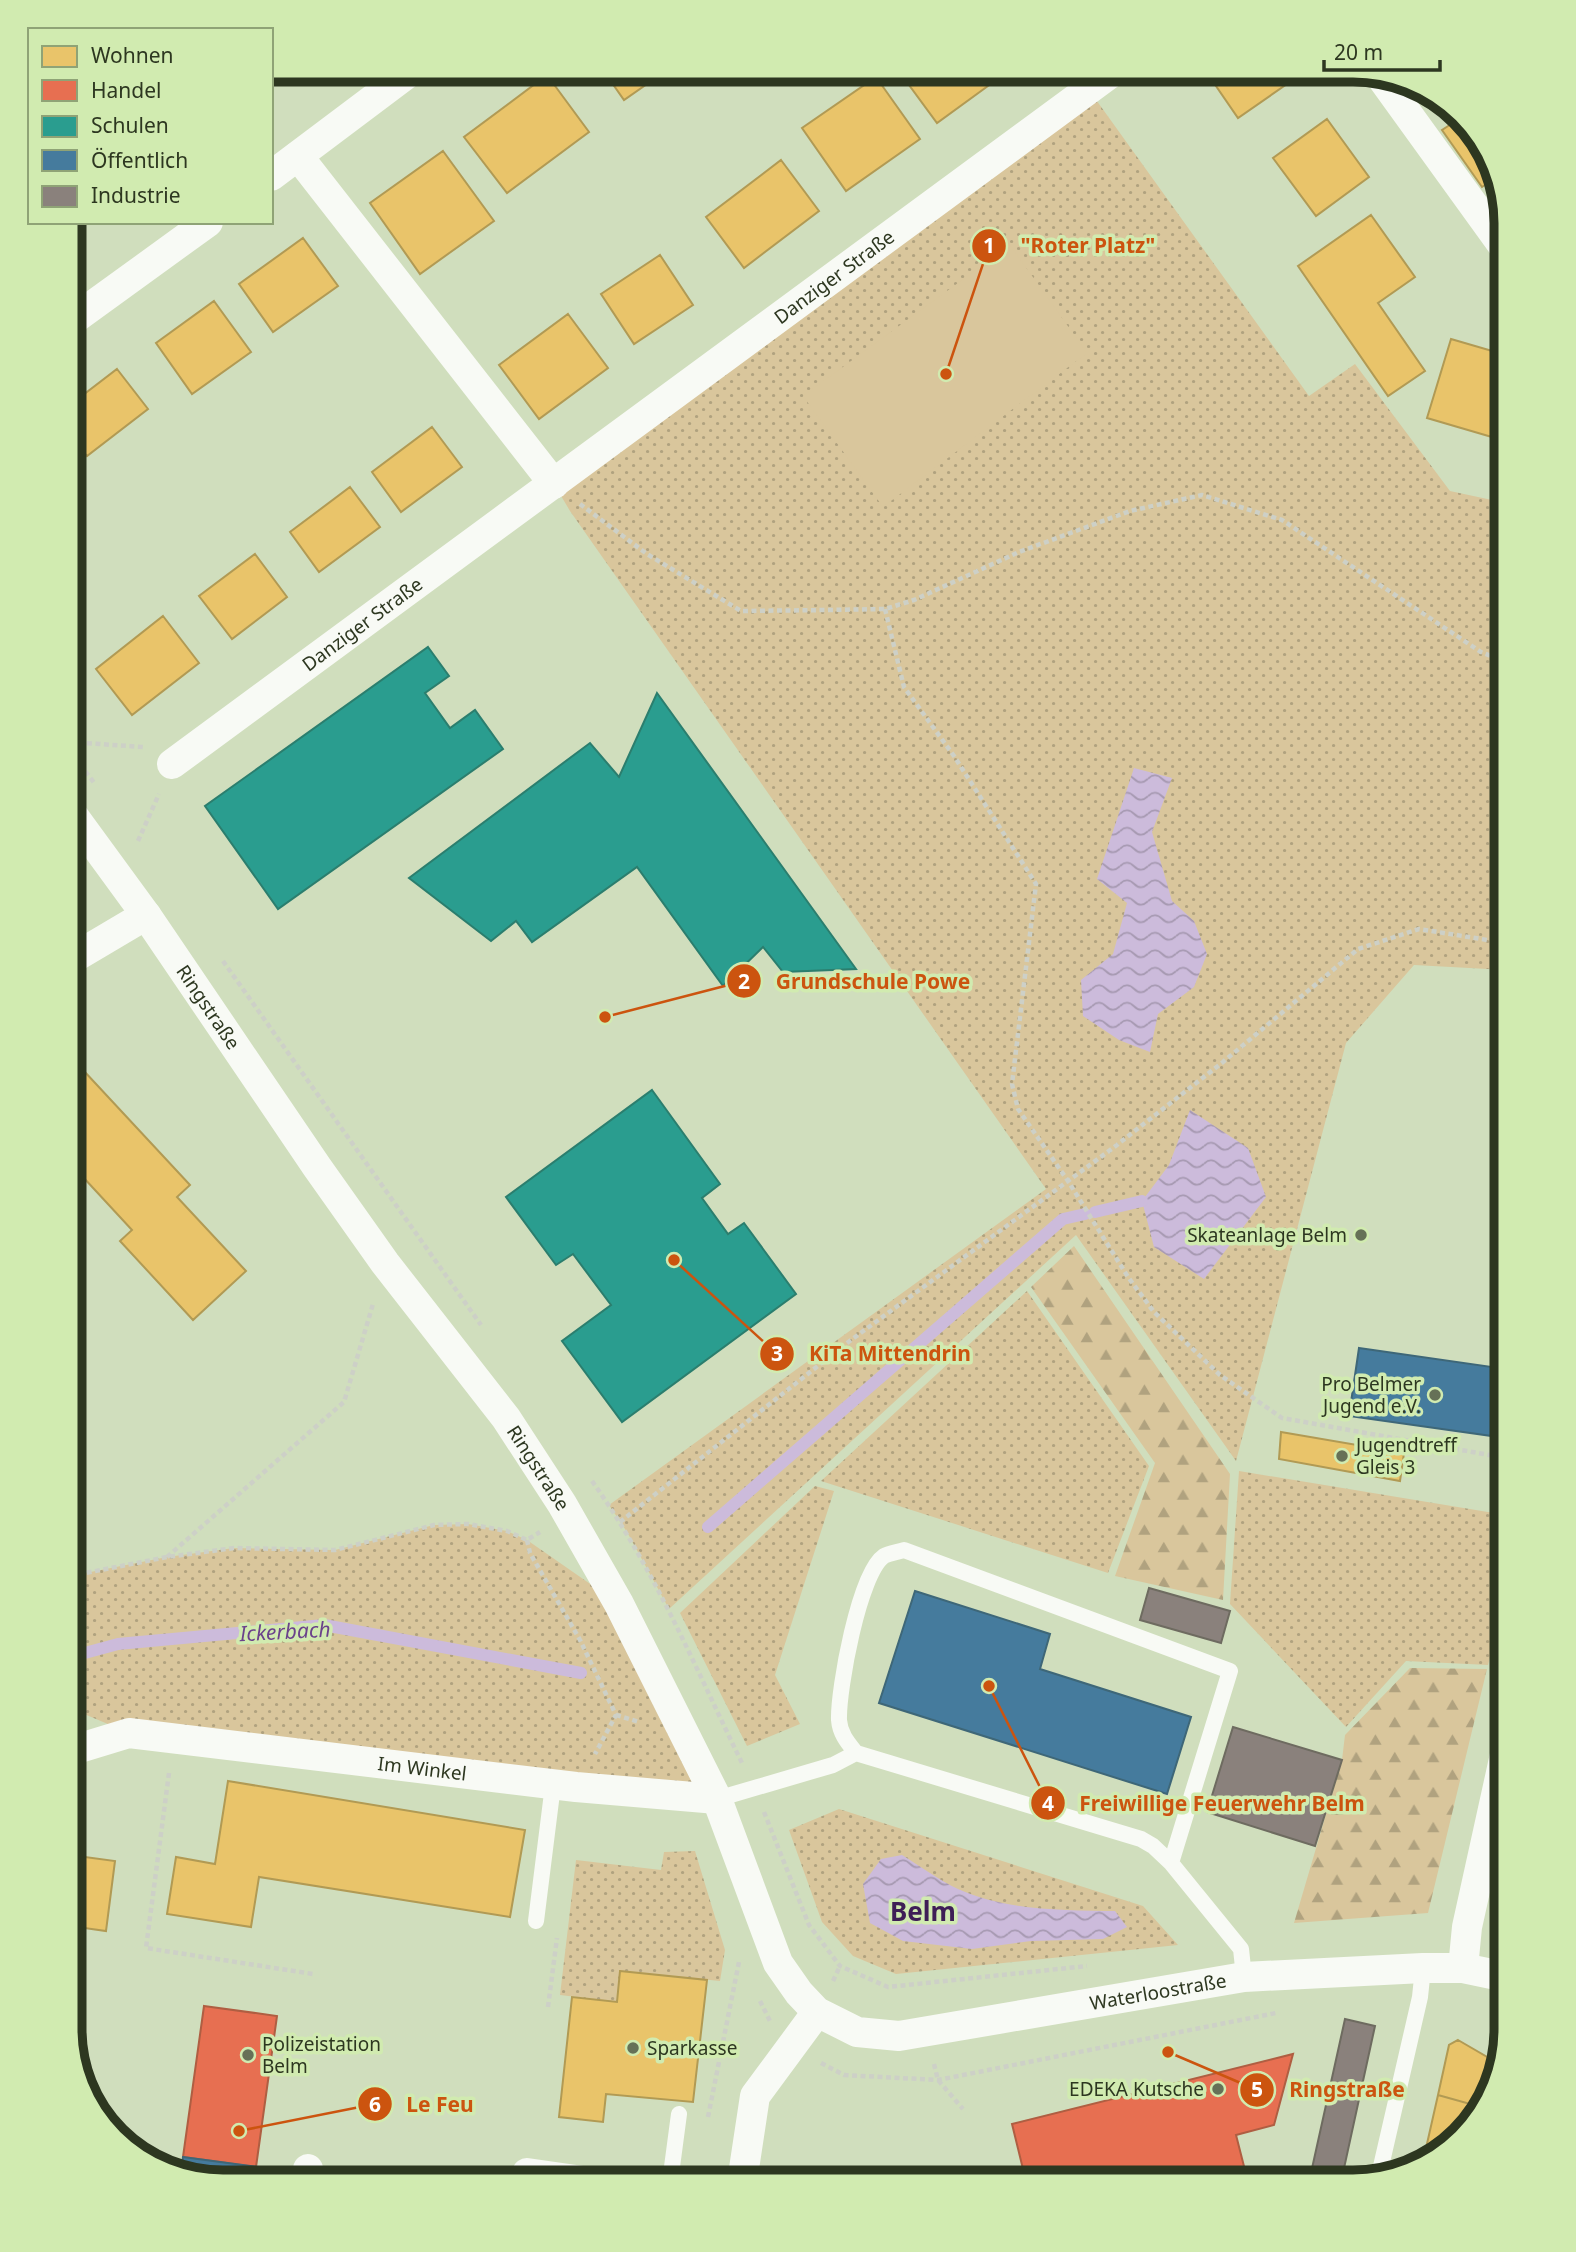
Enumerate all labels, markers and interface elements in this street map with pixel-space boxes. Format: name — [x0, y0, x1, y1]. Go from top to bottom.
legend — [28, 28, 273, 224]
scale bar — [1324, 28, 1440, 72]
text: 20 m — [1334, 38, 1383, 66]
text: Wohnen — [91, 41, 174, 69]
text: Handel — [91, 76, 162, 104]
text: Schulen — [91, 111, 169, 139]
text: Öffentlich — [91, 146, 188, 174]
text: Industrie — [91, 181, 181, 209]
street label: Danziger Straße — [769, 224, 900, 330]
callout: "Roter Platz" — [972, 225, 1170, 267]
text: 1 — [983, 231, 995, 259]
text: "Roter Platz" — [1021, 231, 1155, 259]
street label: Danziger Straße — [297, 571, 428, 677]
street label: Ringstraße — [170, 960, 246, 1054]
callout: Grundschule Powe — [726, 960, 984, 1002]
text: 2 — [738, 967, 750, 995]
text: Grundschule Powe — [776, 967, 970, 995]
place label: Skateanlage Belm — [1187, 1222, 1347, 1248]
marker: Skateanlage Belm — [1353, 1227, 1369, 1243]
callout: KiTa Mittendrin — [760, 1333, 985, 1375]
text: 3 — [771, 1339, 783, 1367]
text: KiTa Mittendrin — [809, 1339, 971, 1367]
place label: Pro Belmer Jugend e.V. — [1321, 1371, 1421, 1419]
marker: Pro Belmer Jugend e.V. — [1427, 1387, 1443, 1403]
street label: Ringstraße — [501, 1420, 576, 1515]
place label: Jugendtreff Gleis 3 — [1354, 1432, 1458, 1480]
marker: Jugendtreff Gleis 3 — [1334, 1448, 1350, 1464]
water label: Ickerbach — [238, 1615, 331, 1647]
street label: Im Winkel — [376, 1750, 468, 1787]
callout: Freiwillige Feuerwehr Belm — [1031, 1782, 1379, 1824]
text: 4 — [1042, 1789, 1054, 1817]
text: Freiwillige Feuerwehr Belm — [1079, 1789, 1365, 1817]
district label: Belm — [890, 1893, 956, 1929]
street label: Waterloostraße — [1088, 1967, 1228, 2016]
place label: Polizeistation Belm — [262, 2031, 381, 2079]
place label: Sparkasse — [647, 2035, 737, 2061]
marker: Sparkasse — [625, 2040, 641, 2056]
marker: Polizeistation Belm — [240, 2047, 256, 2063]
callout: Ringstraße — [1240, 2069, 1418, 2111]
text: 5 — [1251, 2075, 1263, 2103]
text: Ringstraße — [1289, 2075, 1405, 2103]
place label: EDEKA Kutsche — [1069, 2076, 1204, 2102]
marker: EDEKA Kutsche — [1210, 2081, 1226, 2097]
callout: Le Feu — [357, 2083, 488, 2125]
text: 6 — [369, 2090, 381, 2118]
text: Le Feu — [406, 2090, 474, 2118]

